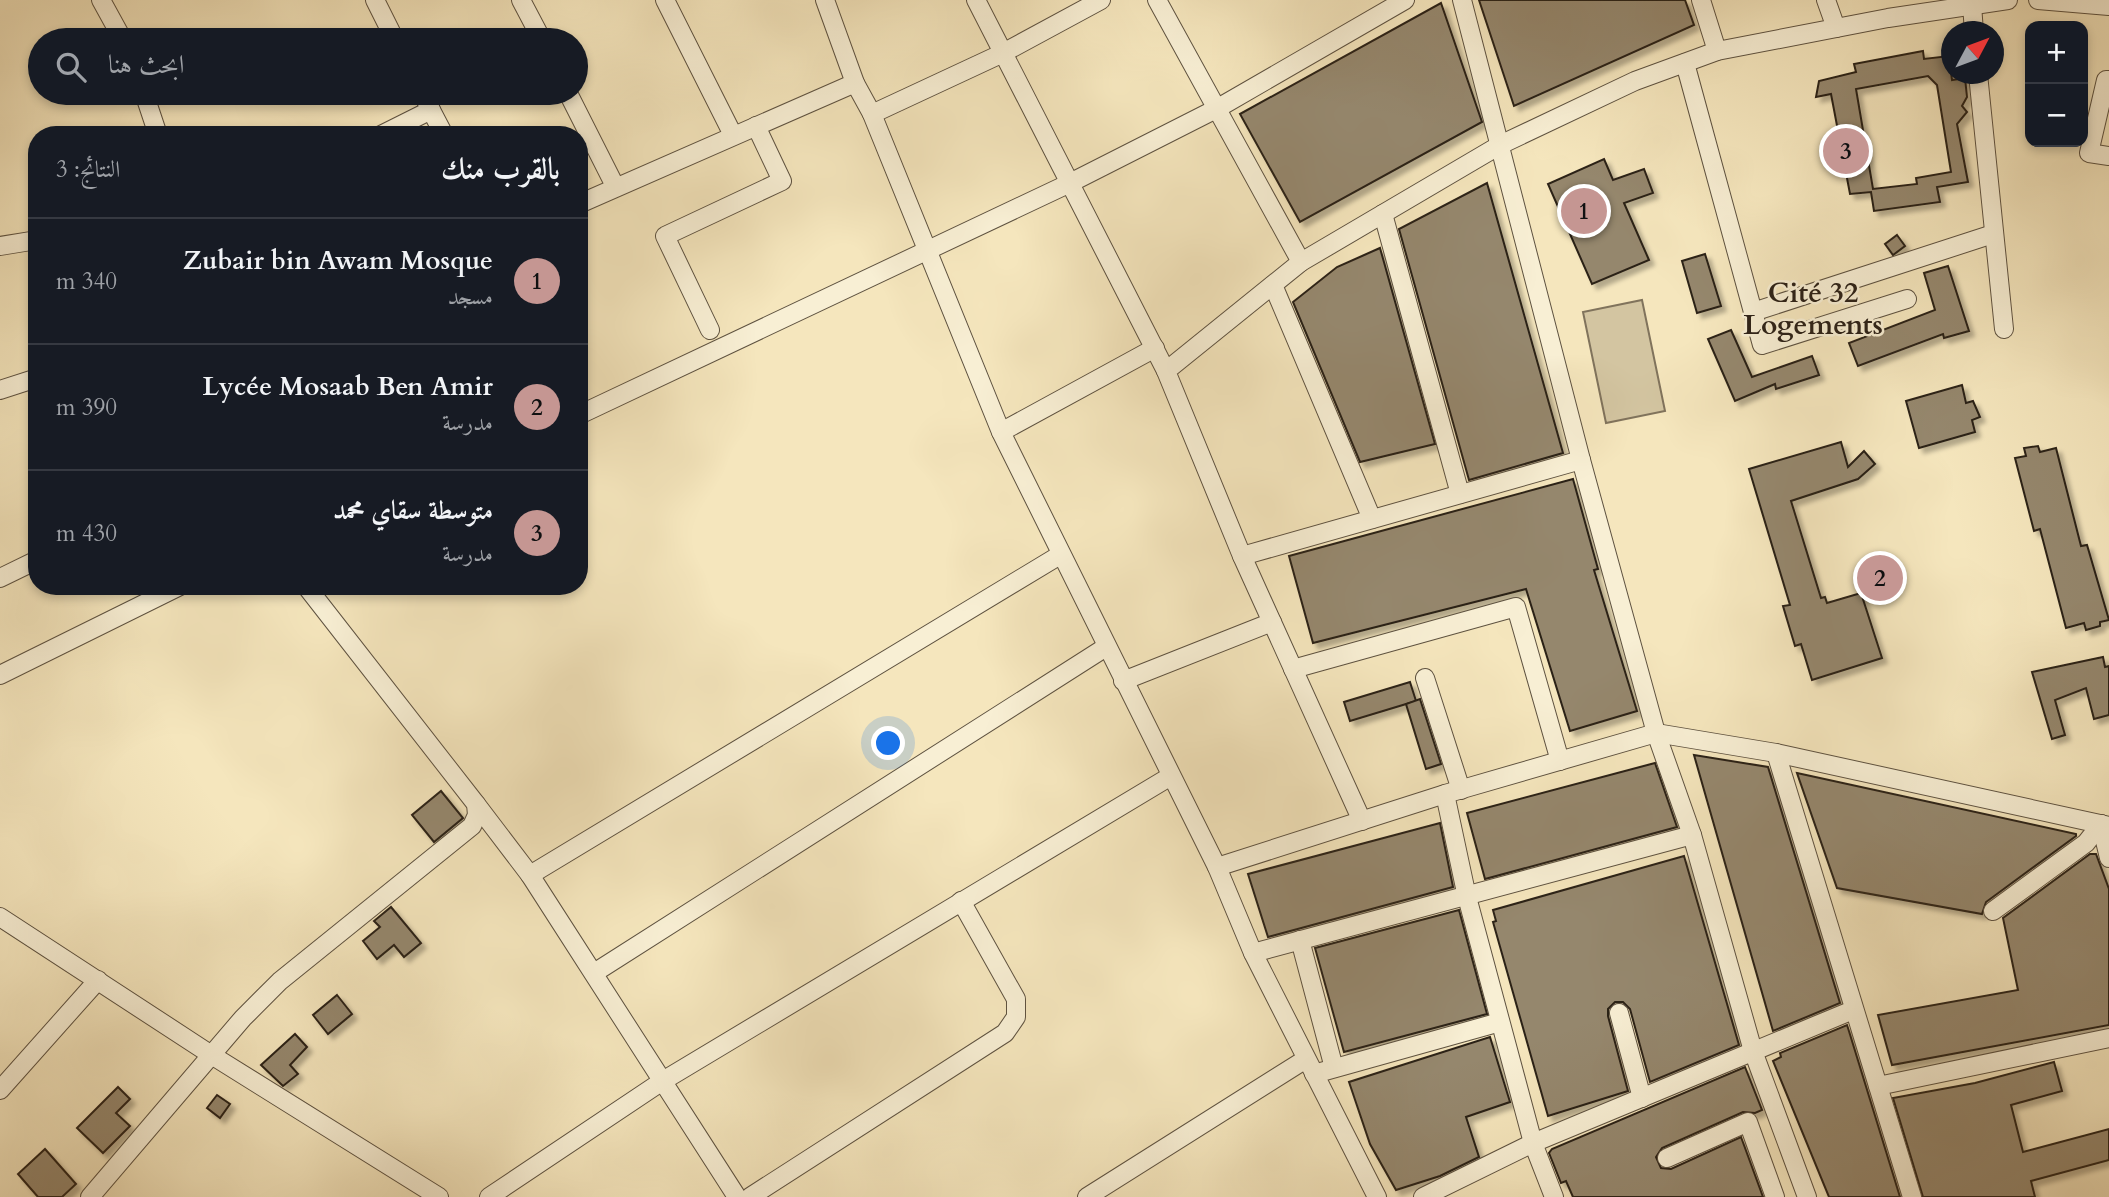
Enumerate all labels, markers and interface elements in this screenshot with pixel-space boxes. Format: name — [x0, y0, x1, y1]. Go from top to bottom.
north arrow — [1941, 21, 2004, 84]
map controls — [2025, 21, 2088, 147]
button: + — [2025, 21, 2088, 84]
search box — [28, 28, 588, 105]
text: ابحث هنا — [108, 47, 184, 82]
icon: search — [52, 48, 90, 86]
button: − — [2025, 84, 2088, 147]
pin: 3 — [1823, 125, 1869, 177]
text: بالقرب منك — [441, 149, 560, 190]
text: النتائج: 3 — [56, 154, 120, 185]
pin: 1 — [1561, 185, 1607, 237]
text: Zubair bin Awam Mosque — [183, 243, 493, 278]
text: 340 m — [56, 266, 117, 297]
text: 1 — [531, 266, 543, 297]
district label: Cité 32 Logements — [1743, 274, 1883, 344]
text: مسجد — [448, 281, 493, 312]
text: Lycée Mosaab Ben Amir — [202, 369, 493, 404]
text: 390 m — [56, 392, 117, 423]
text: 2 — [531, 392, 543, 423]
text: مدرسة — [442, 407, 493, 438]
text: متوسطة سقاي محمد — [333, 493, 493, 528]
text: 430 m — [56, 518, 117, 549]
text: 3 — [531, 518, 543, 549]
text: مدرسة — [442, 538, 493, 569]
pin: 2 — [1857, 552, 1903, 604]
your location — [871, 726, 905, 760]

